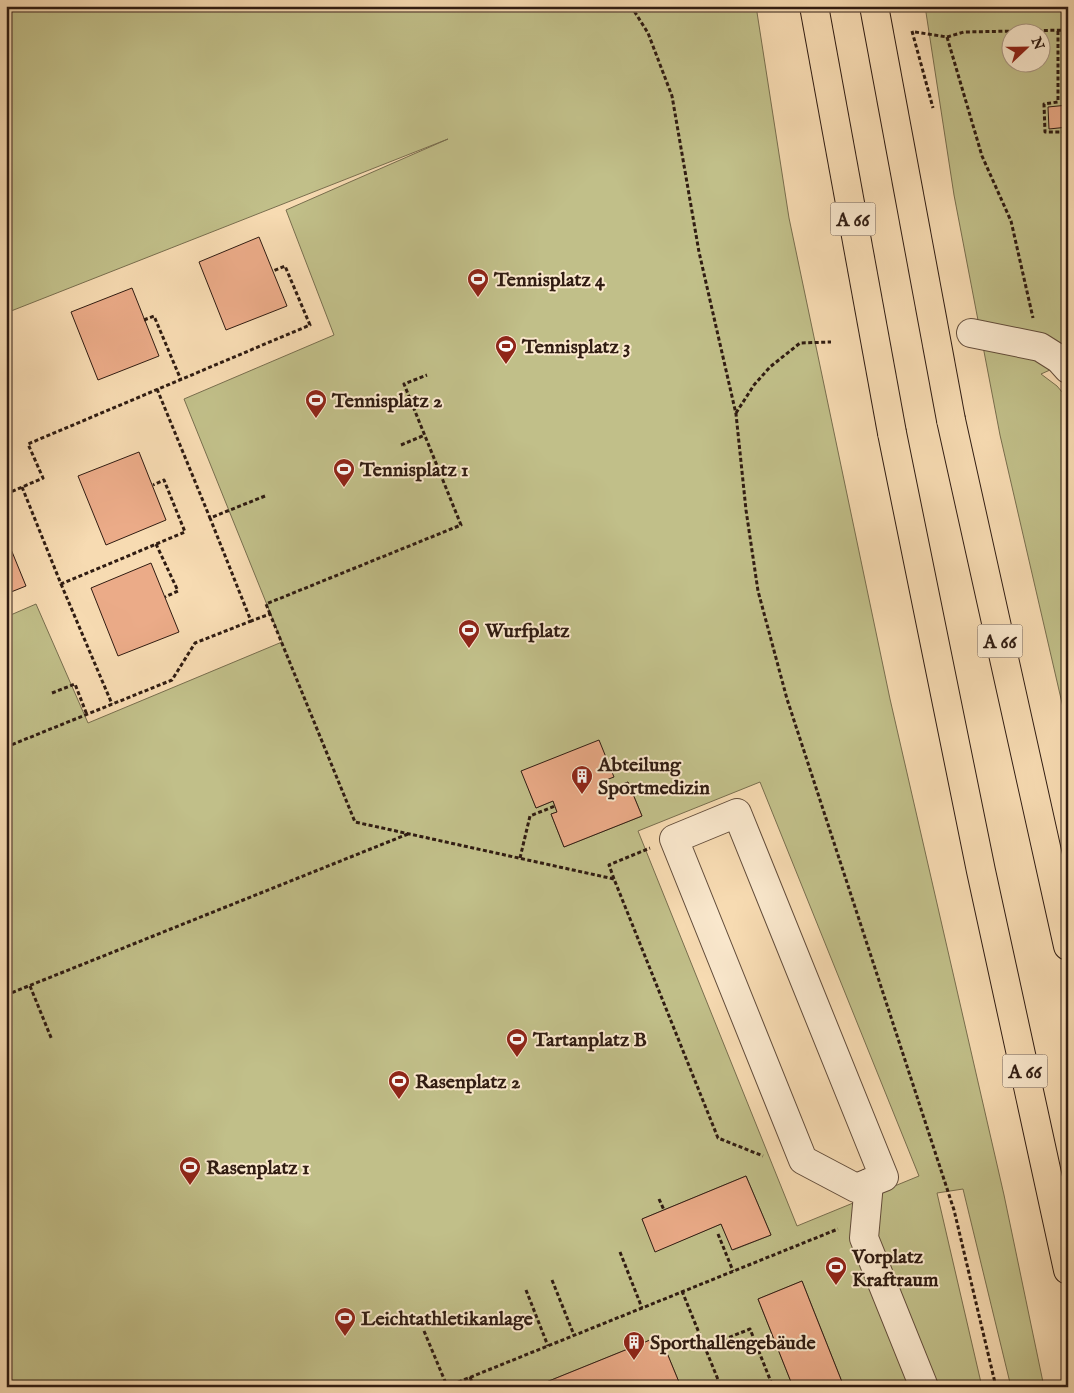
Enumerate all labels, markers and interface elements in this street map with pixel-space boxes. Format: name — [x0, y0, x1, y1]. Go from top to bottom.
north arrow — [1002, 22, 1052, 72]
text: N — [1026, 34, 1048, 52]
road number: A 66 — [830, 202, 876, 235]
sports icon: Tennisplatz 4 — [466, 267, 490, 298]
place label: Tennisplatz 4 — [493, 268, 606, 293]
sports icon: Tennisplatz 3 — [494, 334, 518, 365]
place label: Tennisplatz 3 — [521, 335, 631, 360]
sports icon: Tennisplatz 2 — [304, 388, 328, 419]
place label: Tennisplatz 2 — [331, 389, 443, 414]
sports icon: Tennisplatz 1 — [332, 457, 356, 488]
place label: Tennisplatz 1 — [359, 458, 469, 483]
sports icon: Wurfplatz — [457, 618, 481, 649]
place label: Wurfplatz — [484, 619, 570, 644]
road number: A 66 — [978, 624, 1022, 658]
place label: Abteilung Sportmedizin — [597, 753, 710, 801]
building icon: Abteilung Sportmedizin — [570, 764, 594, 795]
sports icon: Tartanplatz B — [505, 1027, 529, 1058]
place label: Tartanplatz B — [532, 1028, 647, 1053]
road number: A 66 — [1002, 1054, 1048, 1088]
sports icon: Rasenplatz 2 — [387, 1069, 411, 1100]
place label: Rasenplatz 2 — [415, 1070, 521, 1095]
sports icon: Rasenplatz 1 — [178, 1155, 202, 1186]
place label: Rasenplatz 1 — [206, 1156, 309, 1181]
place label: Vorplatz Kraftraum — [851, 1245, 939, 1293]
sports icon: Vorplatz Kraftraum — [824, 1255, 848, 1286]
sports icon: Leichtathletikanlage — [333, 1306, 357, 1337]
place label: Leichtathletikanlage — [361, 1307, 534, 1332]
building icon: Sporthallengebäude — [622, 1330, 646, 1361]
place label: Sporthallengebäude — [650, 1331, 816, 1356]

